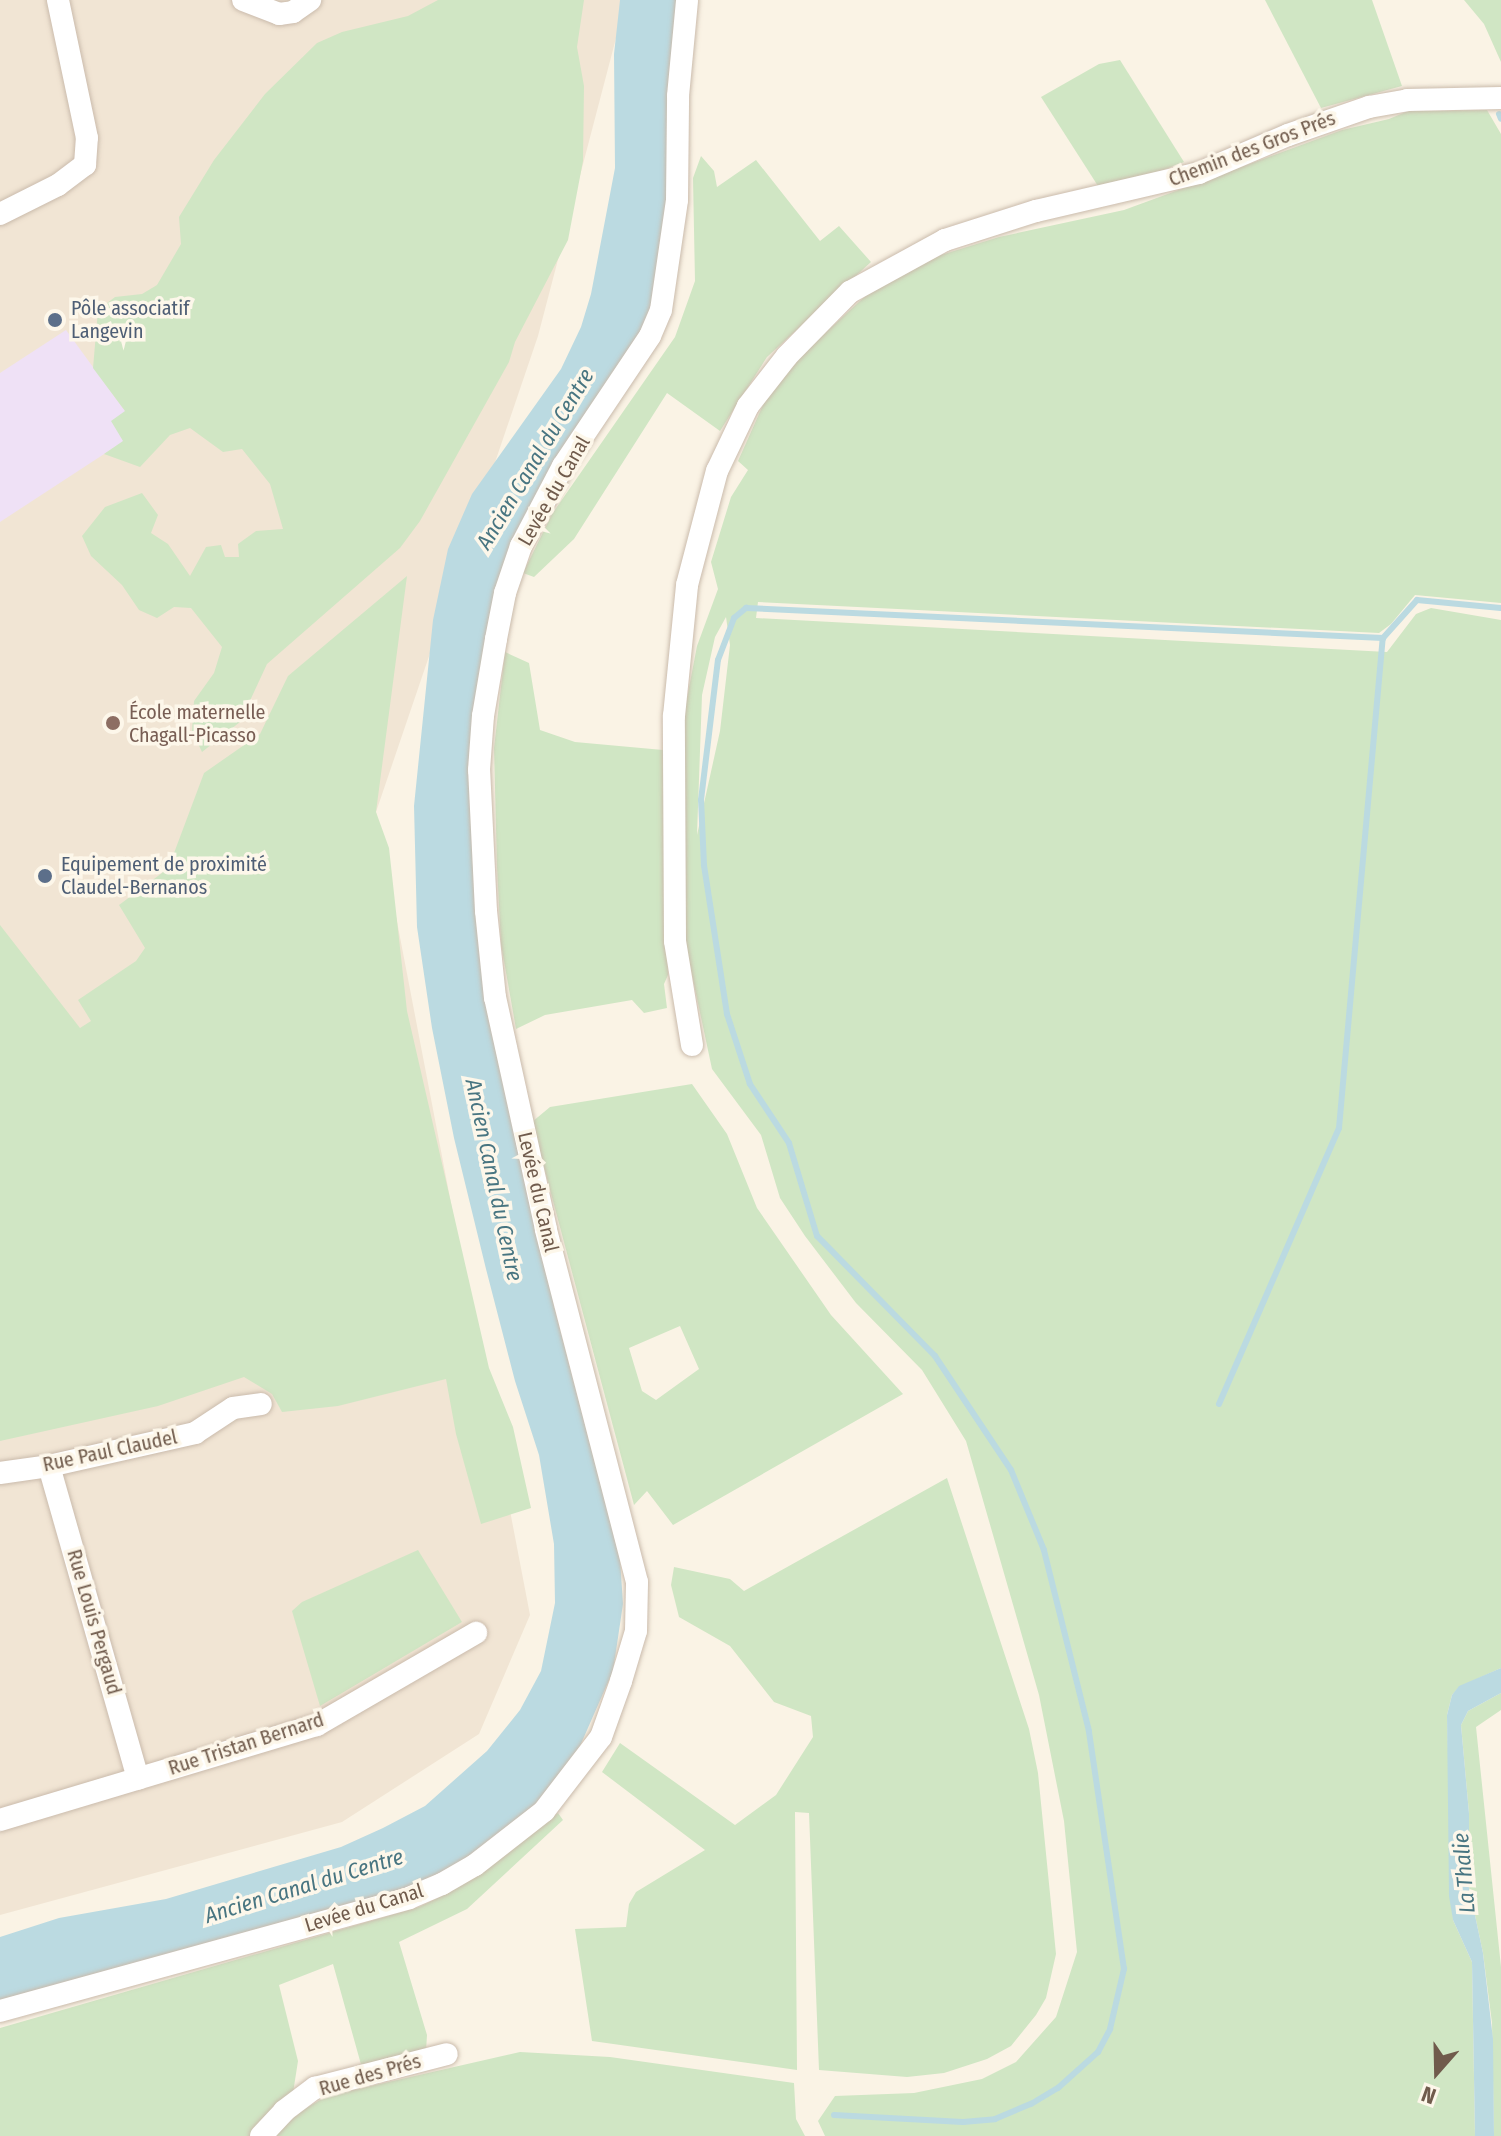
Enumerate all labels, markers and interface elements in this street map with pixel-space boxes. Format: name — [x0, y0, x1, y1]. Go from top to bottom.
street label: Chemin des Gros Prés — [1165, 106, 1339, 192]
place label: Pôle associatif Langevin — [71, 296, 189, 343]
marker: Pôle associatif Langevin — [46, 311, 64, 329]
water label: Ancien Canal du Centre — [471, 364, 599, 554]
street label: Levée du Canal — [513, 432, 595, 550]
place label: École maternelle Chagall-Picasso — [129, 700, 265, 747]
marker: École maternelle Chagall-Picasso — [104, 714, 122, 732]
place label: Equipement de proximité Claudel-Bernanos — [61, 852, 267, 899]
marker: Equipement de proximité Claudel-Bernanos — [36, 867, 54, 885]
water label: Ancien Canal du Centre — [460, 1076, 528, 1284]
street label: Levée du Canal — [513, 1130, 563, 1254]
street label: Rue Paul Claudel — [41, 1425, 179, 1477]
street label: Rue Louis Pergaud — [62, 1547, 126, 1697]
street label: Rue Tristan Bernard — [165, 1708, 327, 1780]
water label: La Thalie — [1447, 1832, 1481, 1914]
water label: Ancien Canal du Centre — [202, 1843, 406, 1929]
street label: Levée du Canal — [302, 1879, 426, 1937]
north arrow — [1397, 2032, 1477, 2112]
street label: Rue des Prés — [316, 2049, 424, 2101]
text: N — [1418, 2080, 1439, 2110]

